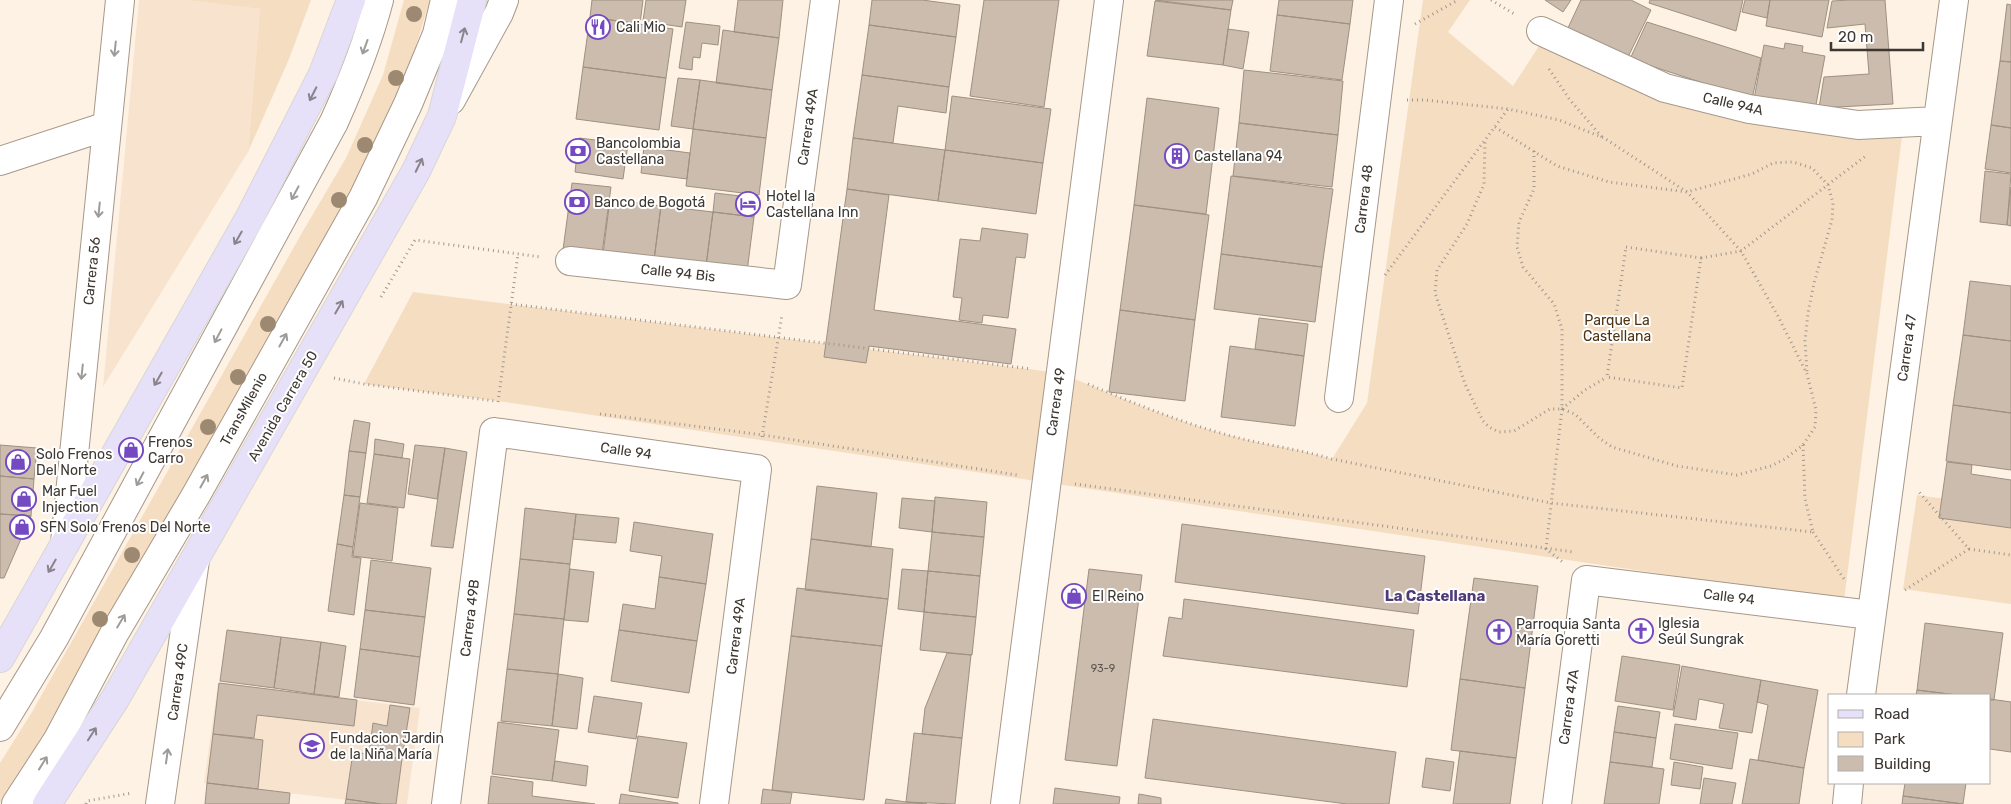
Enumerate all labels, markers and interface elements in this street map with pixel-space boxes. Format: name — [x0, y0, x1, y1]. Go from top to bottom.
restaurant icon: Cali Mio — [585, 14, 611, 40]
place label: Cali Mio — [616, 19, 666, 36]
scale bar — [1831, 20, 1924, 52]
one-way arrow — [459, 27, 468, 43]
text: 20 m — [1838, 28, 1873, 46]
one-way arrow — [360, 38, 369, 54]
one-way arrow — [110, 40, 120, 56]
one-way arrow — [308, 86, 318, 101]
street label: Carrera 49A — [794, 87, 822, 167]
street label: Calle 94A — [1701, 89, 1765, 119]
place label: Bancolombia Castellana — [596, 135, 681, 168]
bank icon: Bancolombia Castellana — [565, 138, 591, 164]
building icon: Castellana 94 — [1164, 143, 1190, 169]
place label: Castellana 94 — [1194, 148, 1283, 165]
one-way arrow — [415, 158, 424, 173]
street label: Carrera 48 — [1351, 163, 1377, 234]
one-way arrow — [290, 185, 300, 200]
place label: Hotel la Castellana Inn — [766, 188, 858, 221]
bank icon: Banco de Bogotá — [564, 189, 590, 215]
hotel icon: Hotel la Castellana Inn — [735, 191, 761, 217]
place label: Banco de Bogotá — [594, 194, 705, 211]
one-way arrow — [94, 202, 103, 218]
one-way arrow — [233, 230, 243, 244]
street label: Carrera 56 — [80, 236, 104, 306]
street label: Calle 94 Bis — [640, 261, 716, 285]
one-way arrow — [334, 299, 344, 314]
park label: Parque La Castellana — [1583, 312, 1651, 345]
street label: Carrera 47 — [1894, 313, 1920, 383]
one-way arrow — [212, 328, 222, 342]
one-way arrow — [279, 333, 289, 347]
street label: Avenida Carrera 50 — [244, 348, 322, 464]
one-way arrow — [78, 364, 87, 380]
street label: Carrera 49 — [1043, 367, 1069, 437]
street label: TransMilenio — [217, 369, 271, 449]
one-way arrow — [153, 371, 163, 386]
place label: Frenos Carro — [148, 434, 193, 467]
shop icon: Frenos Carro — [118, 437, 144, 463]
street label: Calle 94 — [599, 439, 653, 463]
place label: Solo Frenos Del Norte — [36, 446, 112, 479]
shop icon: Solo Frenos Del Norte — [5, 449, 31, 475]
one-way arrow — [135, 471, 145, 485]
one-way arrow — [199, 475, 209, 489]
place label: Mar Fuel Injection — [42, 483, 99, 516]
shop icon: Mar Fuel Injection — [11, 486, 37, 512]
shop icon: SFN Solo Frenos Del Norte — [9, 514, 35, 540]
place label: SFN Solo Frenos Del Norte — [40, 519, 211, 536]
one-way arrow — [47, 558, 56, 573]
street label: Carrera 49B — [457, 578, 483, 658]
shop icon: El Reino — [1061, 583, 1087, 609]
street label: Calle 94 — [1702, 585, 1756, 609]
district label: La Castellana — [1385, 587, 1485, 605]
place label: El Reino — [1092, 588, 1144, 605]
street label: Carrera 49A — [723, 596, 749, 676]
one-way arrow — [116, 614, 126, 629]
place label: Iglesia Seúl Sungrak — [1658, 615, 1745, 648]
place label: Parroquia Santa María Goretti — [1516, 616, 1620, 649]
church icon: Iglesia Seúl Sungrak — [1628, 618, 1654, 644]
church icon: Parroquia Santa María Goretti — [1486, 619, 1512, 645]
street label: Carrera 49C — [164, 642, 192, 722]
house number: 93-9 — [1091, 662, 1115, 675]
street label: Carrera 47A — [1555, 668, 1583, 746]
legend — [1828, 694, 1991, 784]
text: Road — [1874, 705, 1910, 723]
one-way arrow — [88, 727, 98, 741]
place label: Fundacion Jardin de la Niña María — [330, 730, 444, 763]
text: Park — [1874, 730, 1905, 748]
school or university icon: Fundacion Jardin de la Niña María — [299, 733, 325, 759]
one-way arrow — [162, 748, 172, 764]
text: Building — [1874, 755, 1931, 773]
one-way arrow — [38, 757, 48, 771]

